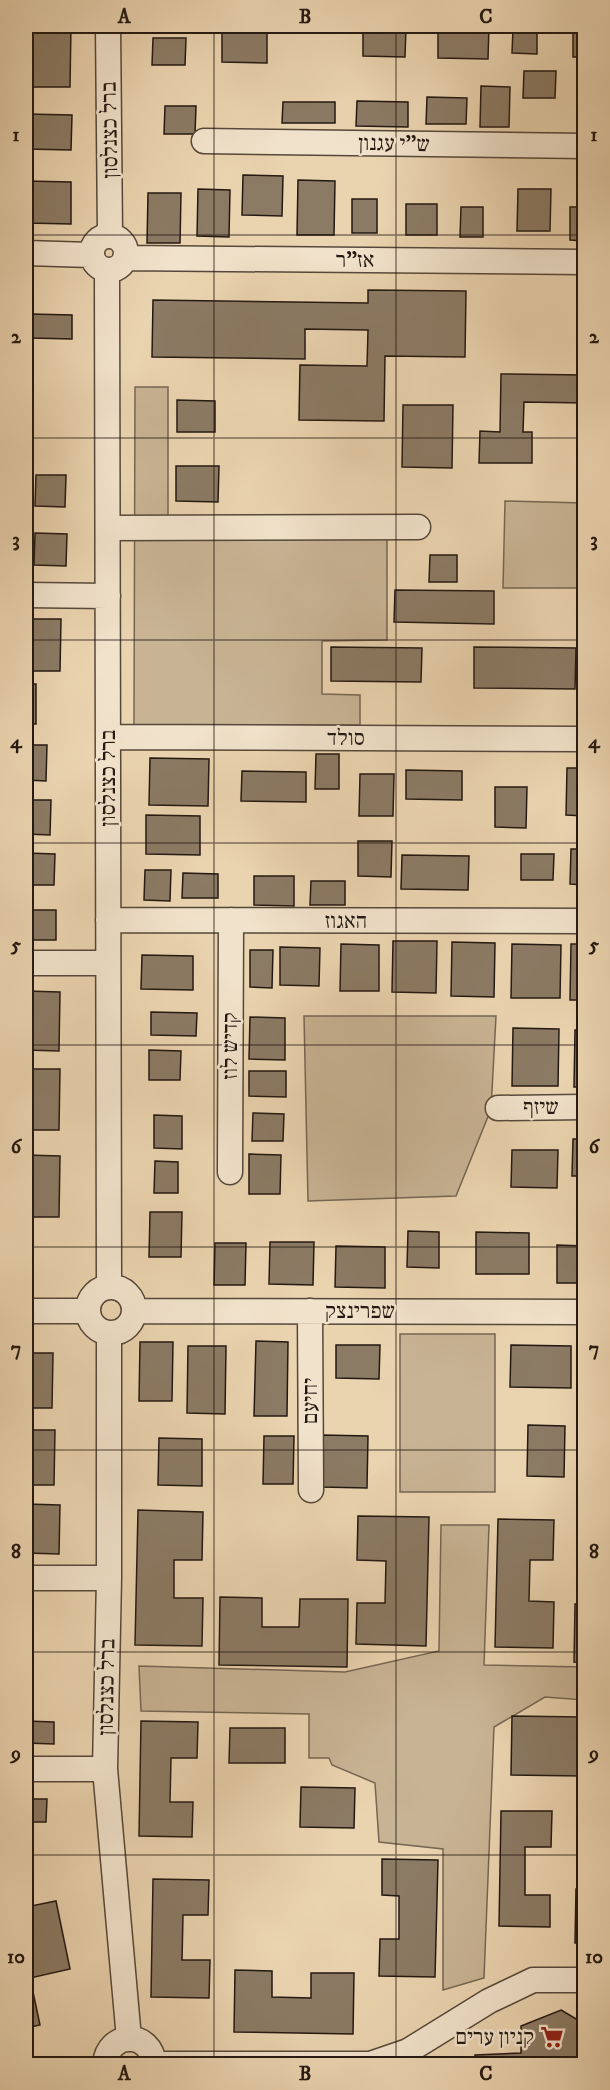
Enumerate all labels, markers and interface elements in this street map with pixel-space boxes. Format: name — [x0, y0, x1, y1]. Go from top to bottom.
text: A — [117, 5, 132, 30]
text: B — [299, 5, 311, 30]
text: C — [479, 5, 493, 30]
street label: ברל כצנלסון — [96, 81, 124, 179]
text: 1 — [12, 123, 20, 148]
text: 1 — [590, 123, 598, 148]
street label: ש"י עגנון — [358, 130, 430, 158]
street label: אז"ר — [336, 247, 374, 274]
text: 2 — [11, 325, 22, 350]
text: 2 — [589, 325, 600, 350]
text: 3 — [12, 528, 20, 553]
text: 3 — [590, 528, 598, 553]
street label: סולד — [327, 725, 365, 752]
text: 4 — [10, 730, 23, 755]
street label: ברל כצנלסון — [95, 730, 122, 826]
text: 4 — [588, 730, 601, 755]
street label: האגוז — [325, 908, 367, 935]
text: 5 — [10, 933, 21, 958]
text: 5 — [588, 933, 599, 958]
street label: קדיש לוז — [217, 1012, 244, 1080]
street label: שיזף — [523, 1094, 559, 1121]
text: 6 — [11, 1135, 23, 1160]
text: 6 — [589, 1135, 601, 1160]
street label: שפרינצק — [325, 1298, 395, 1325]
text: 7 — [11, 1337, 21, 1362]
text: 7 — [589, 1337, 599, 1362]
street label: יחיעם — [297, 1378, 324, 1424]
text: 8 — [11, 1540, 21, 1565]
text: 8 — [589, 1540, 599, 1565]
street label: ברל כצנלסון — [93, 1638, 121, 1736]
text: 9 — [9, 1742, 21, 1767]
text: 9 — [587, 1742, 599, 1767]
text: 10 — [7, 1945, 25, 1970]
text: 10 — [585, 1945, 603, 1970]
place label: קניון ערים — [455, 2024, 534, 2051]
supermarket icon: קניון ערים — [539, 2024, 565, 2050]
text: A — [117, 2062, 132, 2087]
text: B — [299, 2062, 311, 2087]
text: C — [479, 2062, 493, 2087]

